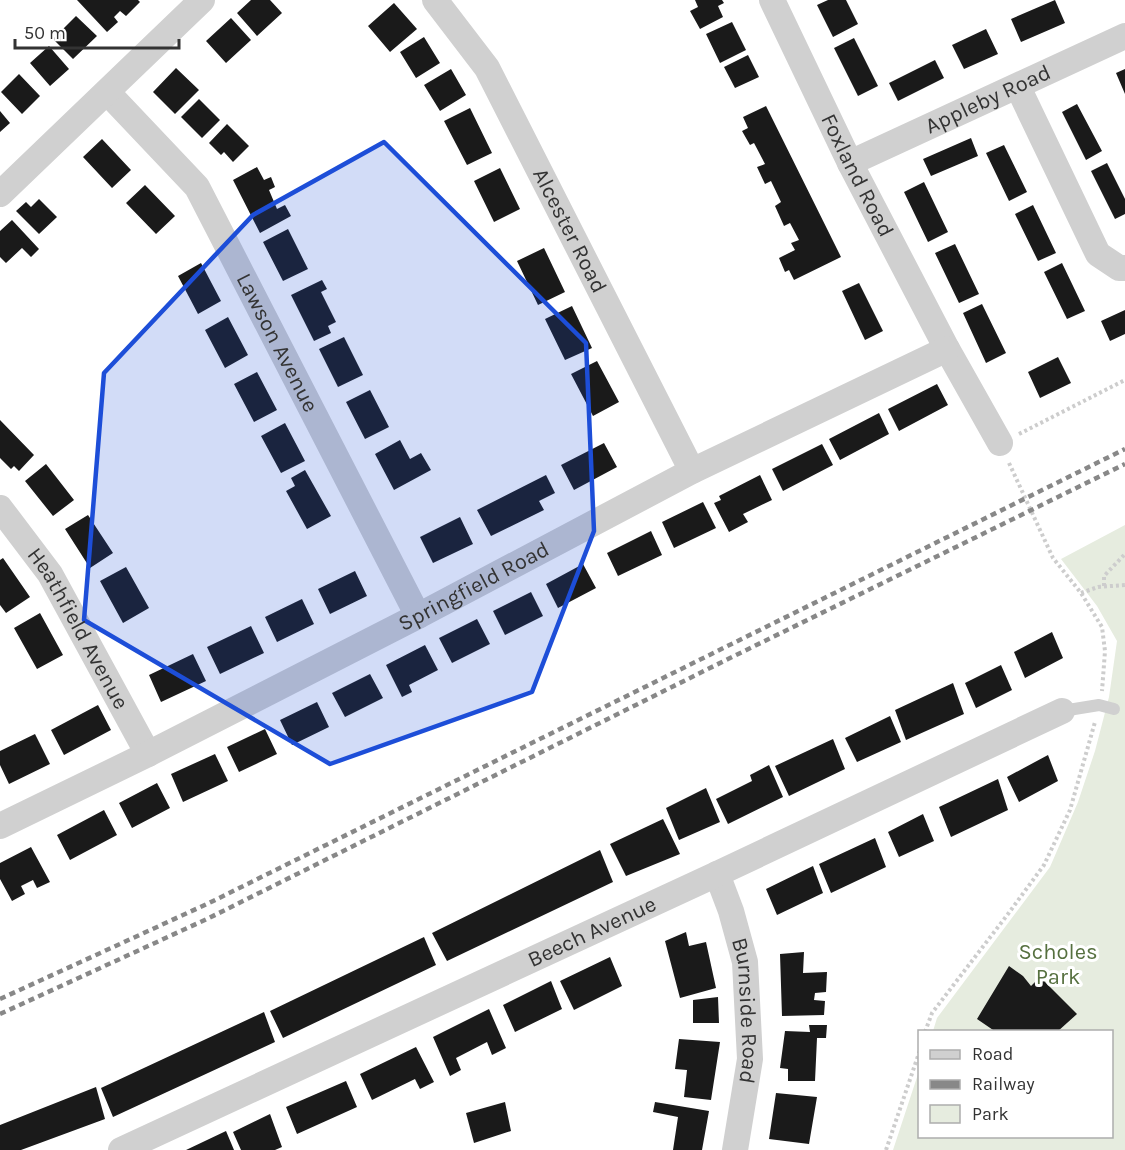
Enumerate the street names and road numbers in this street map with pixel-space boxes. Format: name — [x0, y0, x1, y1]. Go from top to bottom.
street label: Appleby Road — [921, 59, 1055, 139]
street label: Foxland Road — [815, 110, 899, 241]
street label: Alcester Road — [527, 164, 612, 297]
street label: Lawson Avenue — [231, 269, 324, 417]
street label: Springfield Road — [394, 536, 554, 637]
street label: Heathfield Avenue — [22, 542, 134, 714]
street label: Beech Avenue — [524, 891, 660, 973]
street label: Burnside Road — [726, 935, 763, 1086]

